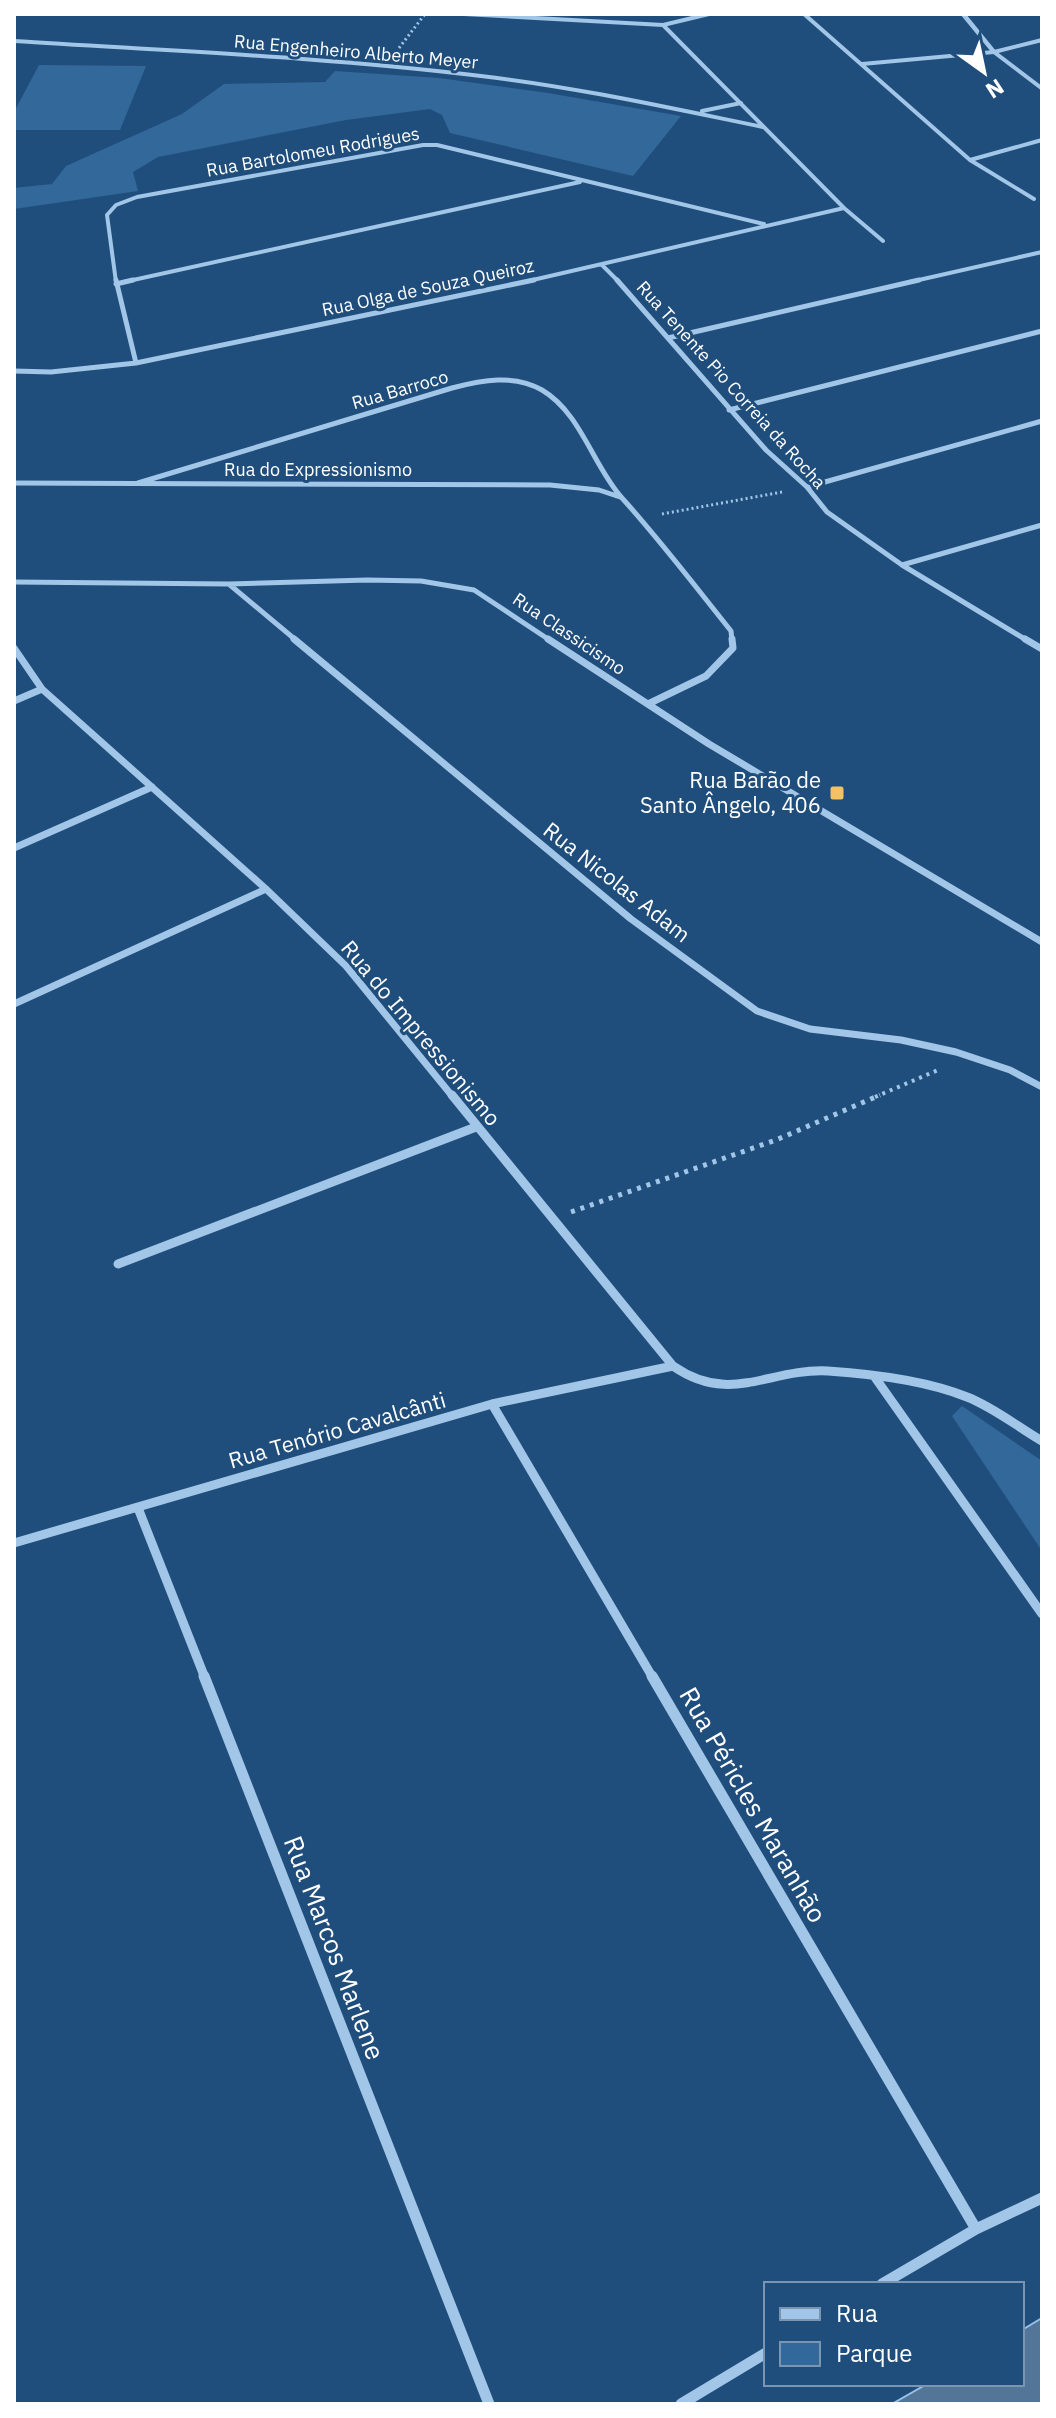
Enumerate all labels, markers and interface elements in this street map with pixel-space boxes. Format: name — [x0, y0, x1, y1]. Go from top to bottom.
street label: Rua Engenheiro Alberto Meyer — [233, 29, 480, 74]
north arrow — [944, 32, 1024, 112]
text: N — [981, 73, 1010, 106]
street label: Rua Bartolomeu Rodrigues — [204, 121, 421, 182]
street label: Rua Olga de Souza Queiroz — [320, 254, 536, 321]
street label: Rua Tenente Pio Correia da Rocha — [632, 276, 831, 494]
street label: Rua Barroco — [349, 365, 451, 414]
street label: Rua do Expressionismo — [224, 458, 412, 481]
street label: Rua Classicismo — [508, 587, 630, 680]
place label: Rua Barão de Santo Ângelo, 406 — [640, 765, 821, 819]
marker: Rua Barão de Santo Ângelo, 406 — [828, 784, 846, 802]
street label: Rua Nicolas Adam — [538, 815, 697, 948]
street label: Rua do Impressionismo — [335, 934, 508, 1132]
street label: Rua Tenório Cavalcânti — [225, 1385, 449, 1474]
street label: Rua Péricles Maranhão — [673, 1681, 835, 1928]
street label: Rua Marcos Marlene — [277, 1831, 393, 2064]
legend — [764, 2282, 1024, 2386]
text: Rua — [836, 2297, 878, 2329]
text: Parque — [836, 2337, 913, 2369]

